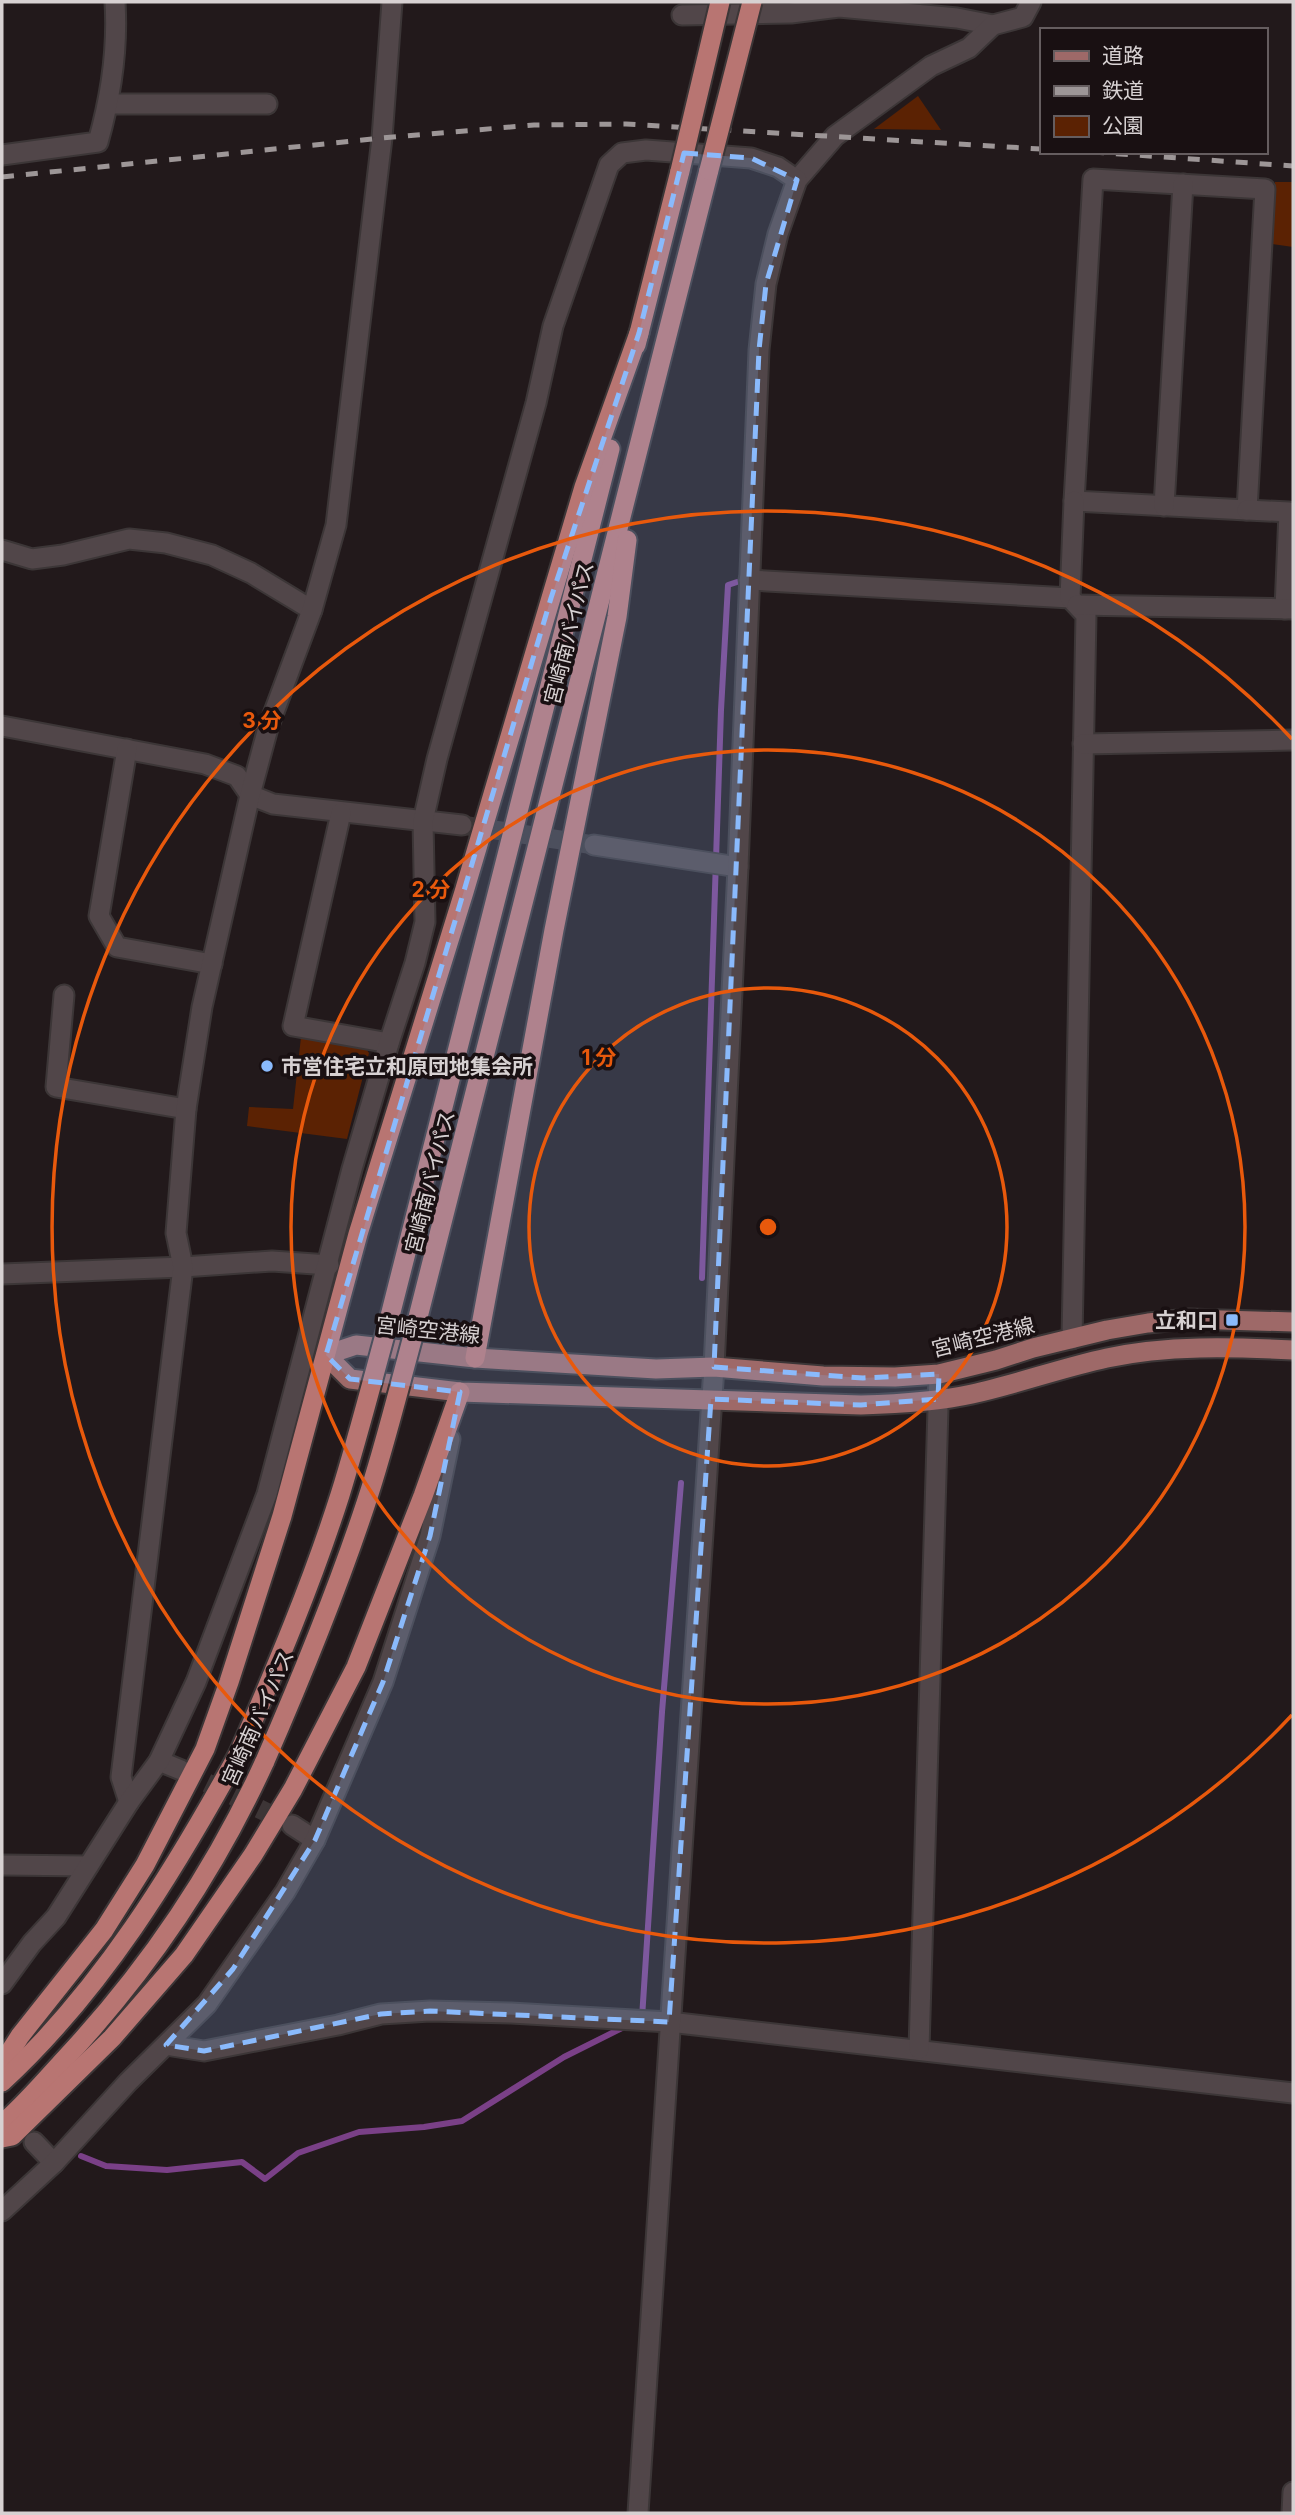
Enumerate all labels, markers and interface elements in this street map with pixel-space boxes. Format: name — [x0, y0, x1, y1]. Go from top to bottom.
legend — [1040, 28, 1267, 154]
text: 道路 — [1102, 43, 1144, 68]
text: 鉄道 — [1102, 78, 1144, 103]
text: 公園 — [1102, 113, 1144, 138]
street label: 宮崎南バイパス — [539, 559, 599, 707]
text: 3 分 — [242, 708, 282, 733]
text: 2 分 — [411, 877, 451, 902]
text: 1 分 — [581, 1045, 617, 1070]
place label: 市営住宅立和原団地集会所 — [281, 1054, 533, 1079]
marker: 市営住宅立和原団地集会所 — [259, 1058, 275, 1074]
street label: 宮崎南バイパス — [400, 1108, 460, 1256]
centre of rings — [756, 1215, 780, 1239]
place label: 立和口 — [1155, 1308, 1218, 1333]
street label: 宮崎空港線 — [374, 1312, 482, 1348]
street label: 宮崎空港線 — [929, 1312, 1037, 1362]
marker: 立和口 — [1224, 1312, 1240, 1328]
street label: 宮崎南バイパス — [217, 1646, 299, 1790]

